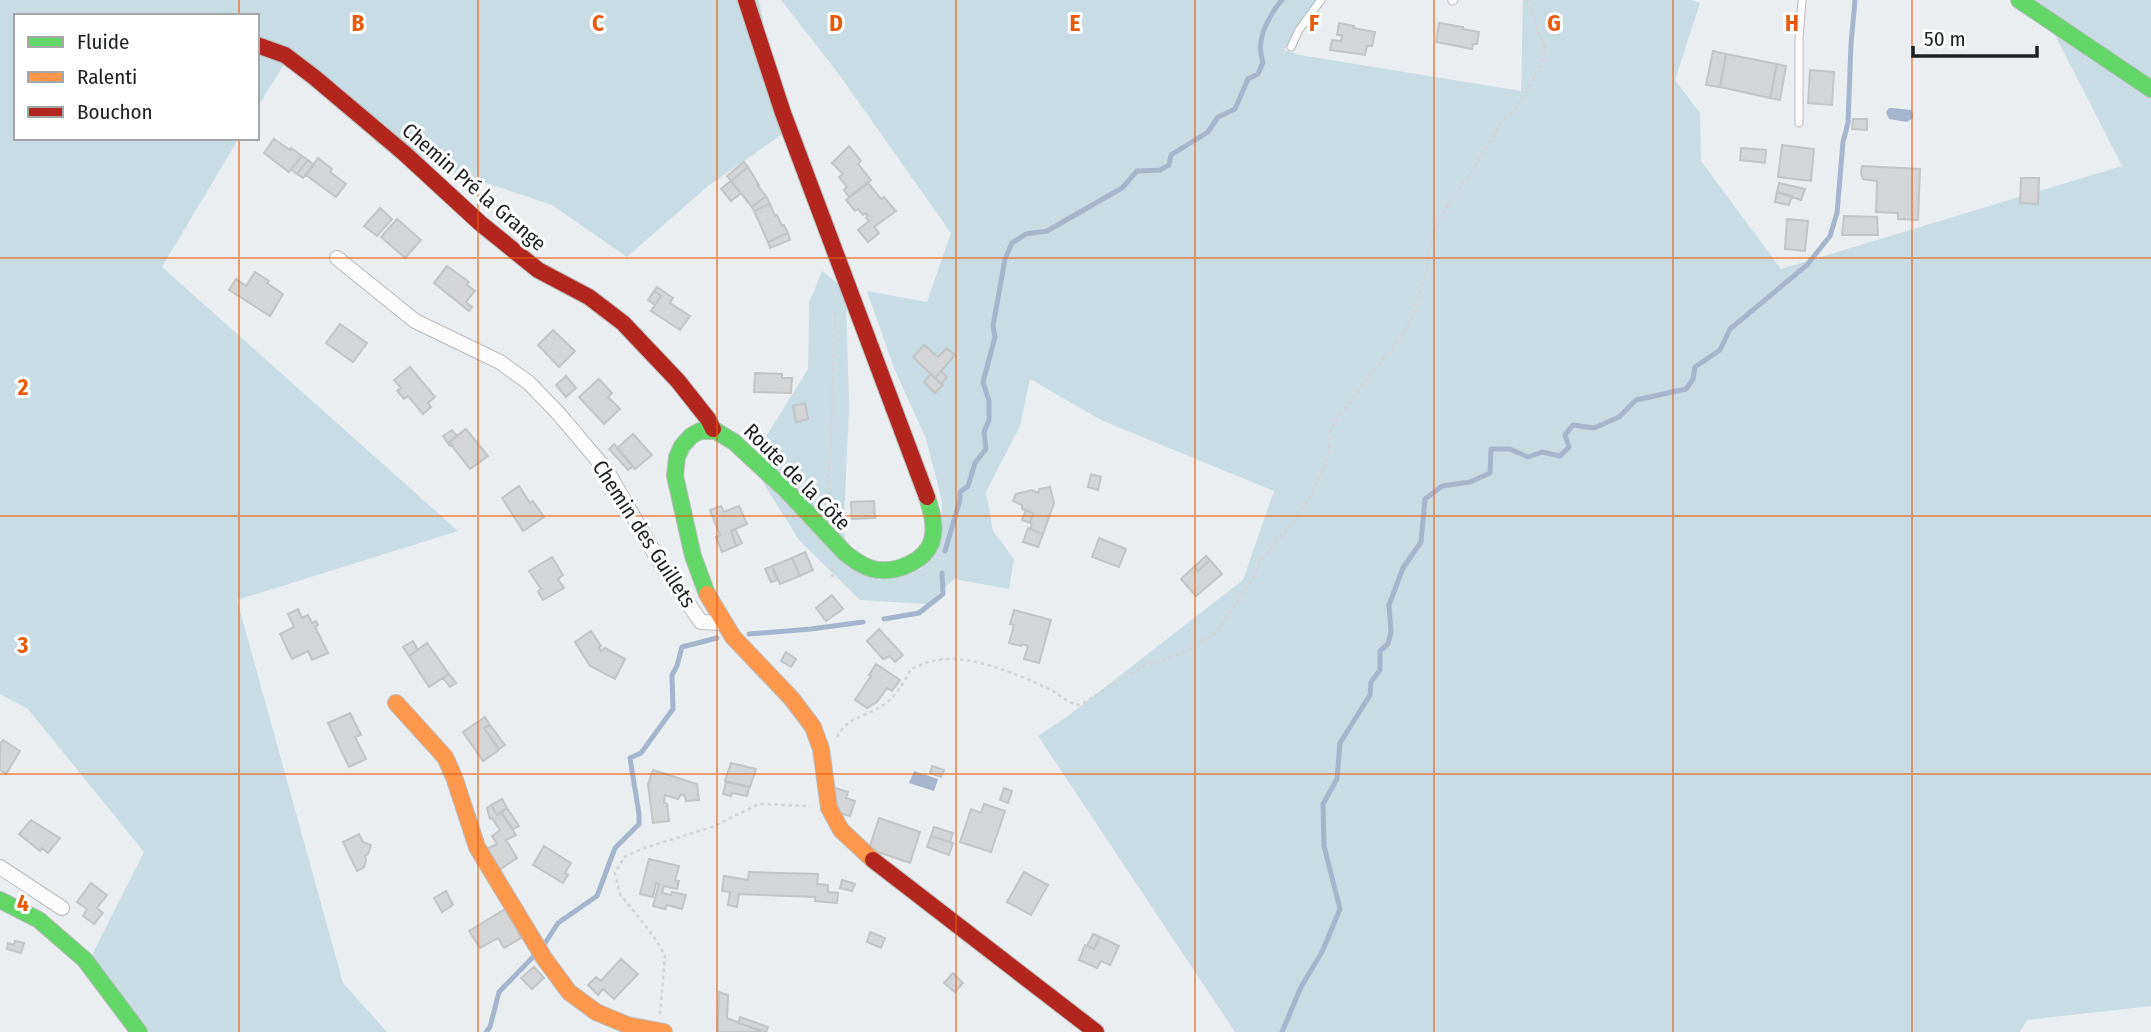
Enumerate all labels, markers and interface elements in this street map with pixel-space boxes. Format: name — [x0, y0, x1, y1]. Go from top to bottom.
text: B — [352, 9, 365, 37]
text: C — [592, 9, 604, 37]
text: D — [829, 9, 843, 37]
text: E — [1070, 9, 1081, 37]
text: F — [1309, 9, 1319, 37]
text: G — [1547, 9, 1561, 37]
text: H — [1785, 9, 1799, 37]
legend — [14, 14, 259, 140]
scale bar — [1913, 14, 2037, 58]
text: 50 m — [1924, 26, 1966, 52]
text: Fluide — [77, 29, 129, 55]
text: Ralenti — [77, 64, 137, 90]
text: Bouchon — [77, 99, 153, 125]
street label: Chemin Pré la Grange — [397, 117, 551, 257]
text: 2 — [17, 373, 29, 401]
street label: Route de la Côte — [738, 418, 856, 536]
street label: Chemin des Guillets — [587, 455, 701, 613]
text: 3 — [17, 631, 29, 659]
text: 4 — [17, 889, 29, 917]

